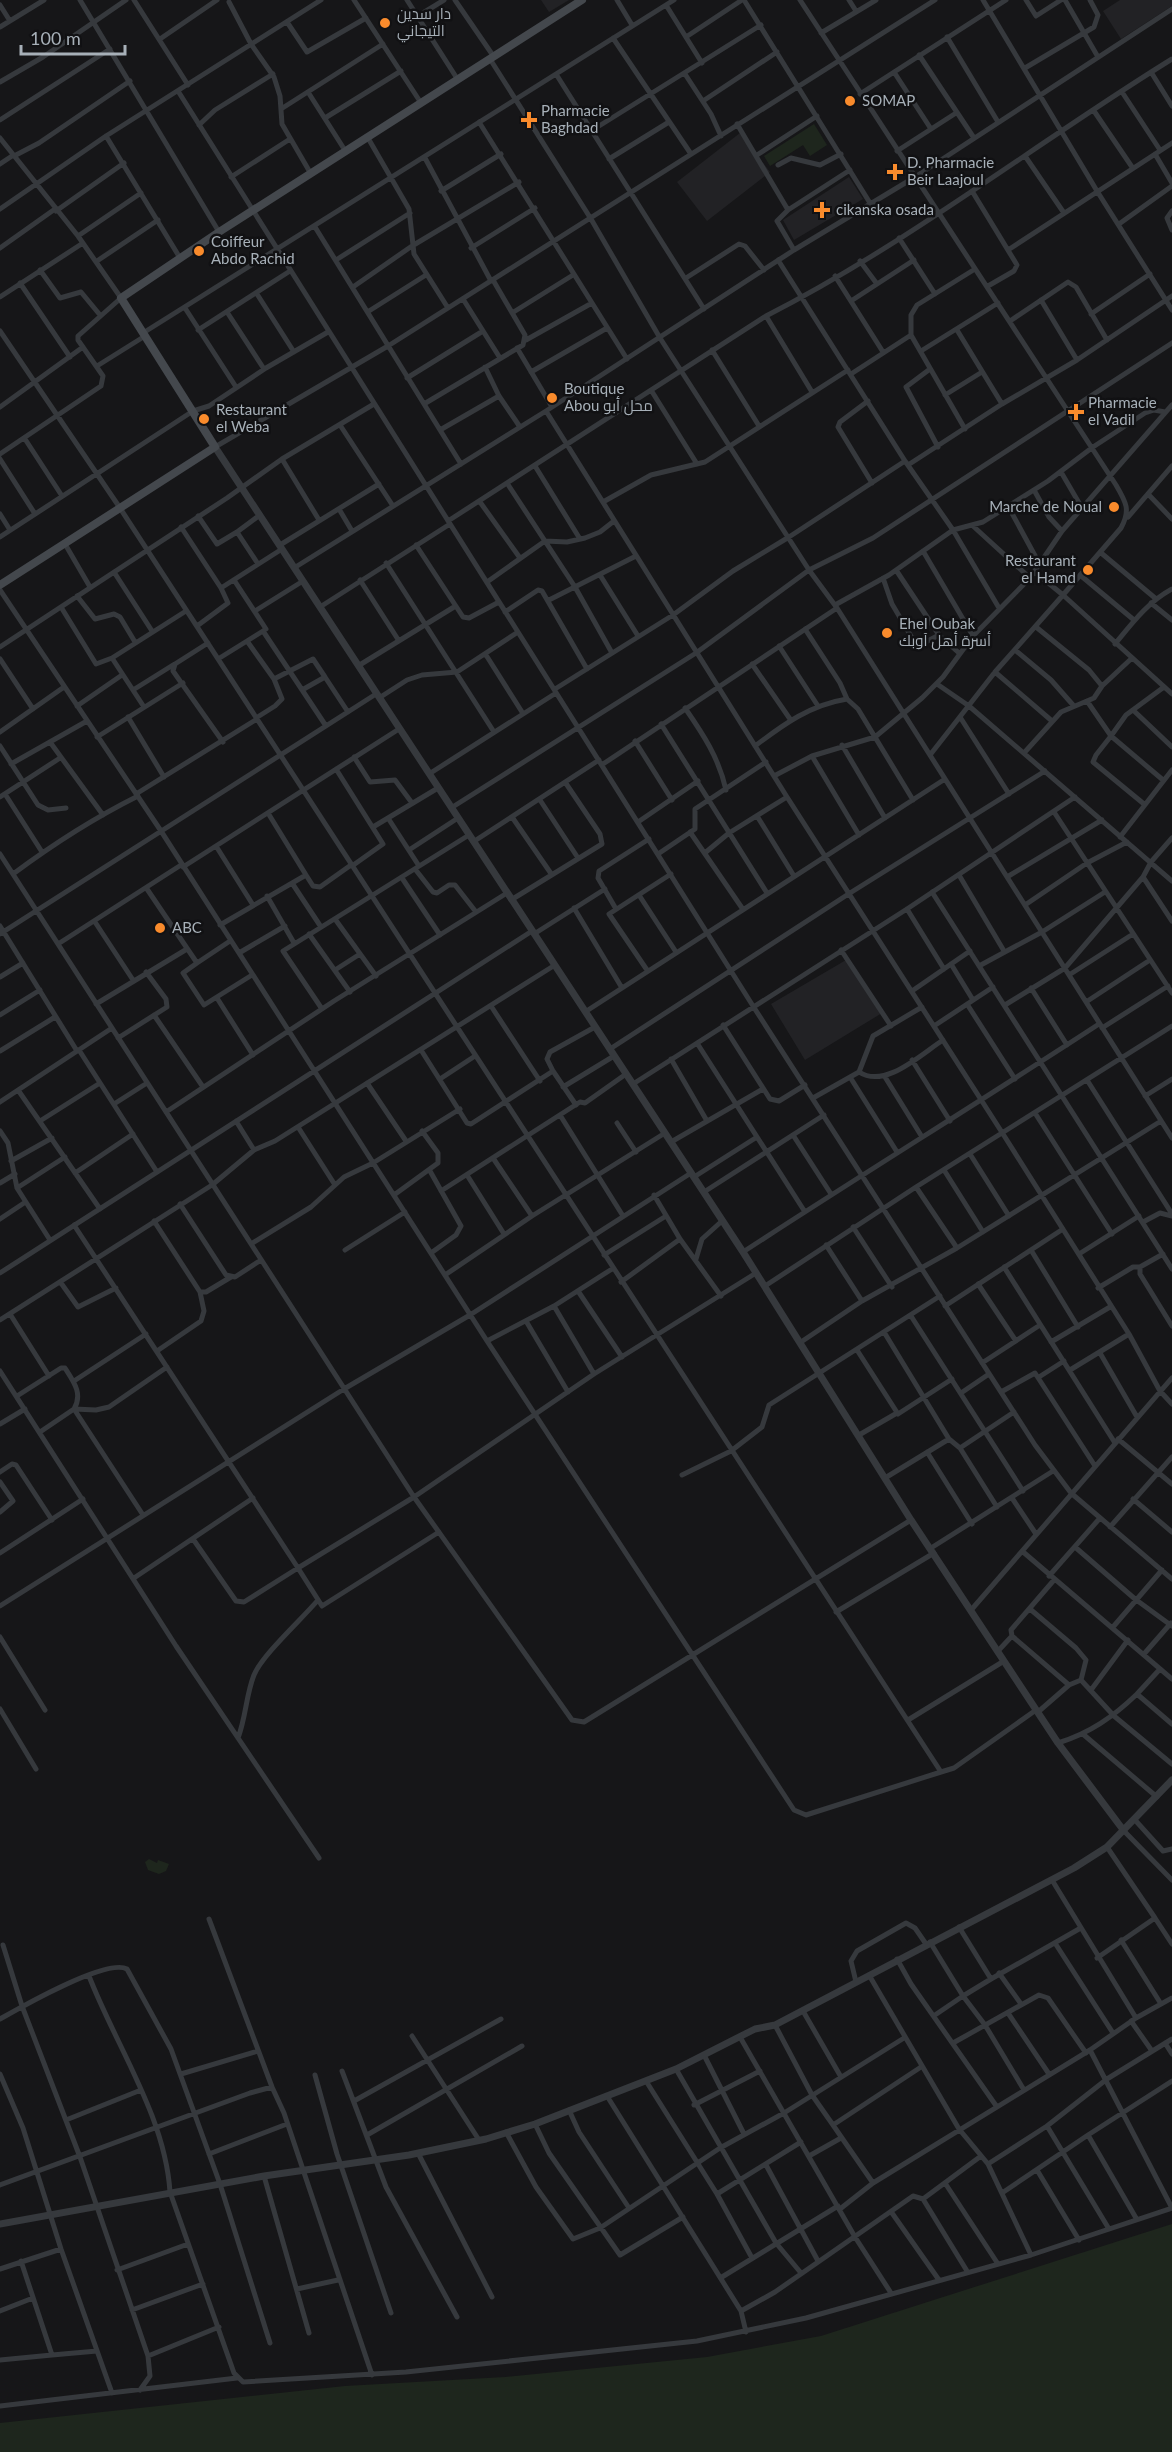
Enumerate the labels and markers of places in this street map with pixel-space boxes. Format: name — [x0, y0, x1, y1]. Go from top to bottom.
place label: دار سدين التيجاني — [397, 4, 451, 43]
marker: دار سدين التيجاني — [378, 16, 392, 30]
place label: SOMAP — [862, 91, 915, 109]
marker: SOMAP — [843, 94, 857, 108]
place label: Pharmacie Baghdad — [541, 101, 610, 136]
marker: Pharmacie Baghdad — [522, 113, 536, 127]
place label: D. Pharmacie Beir Laajoul — [907, 153, 994, 188]
marker: D. Pharmacie Beir Laajoul — [888, 165, 902, 179]
place label: cikanska osada — [836, 200, 934, 218]
marker: cikanska osada — [813, 201, 831, 219]
place label: Coiffeur Abdo Rachid — [211, 232, 295, 267]
marker: Coiffeur Abdo Rachid — [192, 244, 206, 258]
place label: Boutique Abou محل أبو — [564, 379, 653, 416]
marker: Boutique Abou محل أبو — [545, 391, 559, 405]
place label: Pharmacie el Vadil — [1088, 393, 1157, 428]
place label: Restaurant el Weba — [216, 400, 288, 435]
marker: Pharmacie el Vadil — [1069, 405, 1083, 419]
marker: Restaurant el Weba — [197, 412, 211, 426]
place label: Marche de Noual — [989, 497, 1102, 515]
marker: Marche de Noual — [1107, 500, 1121, 514]
place label: Restaurant el Hamd — [1005, 551, 1077, 586]
marker: Restaurant el Hamd — [1081, 563, 1095, 577]
place label: Ehel Oubak أسرة أهل آوبك — [899, 614, 991, 651]
marker: Ehel Oubak أسرة أهل آوبك — [880, 626, 894, 640]
place label: ABC — [172, 918, 202, 936]
marker: ABC — [153, 921, 167, 935]

